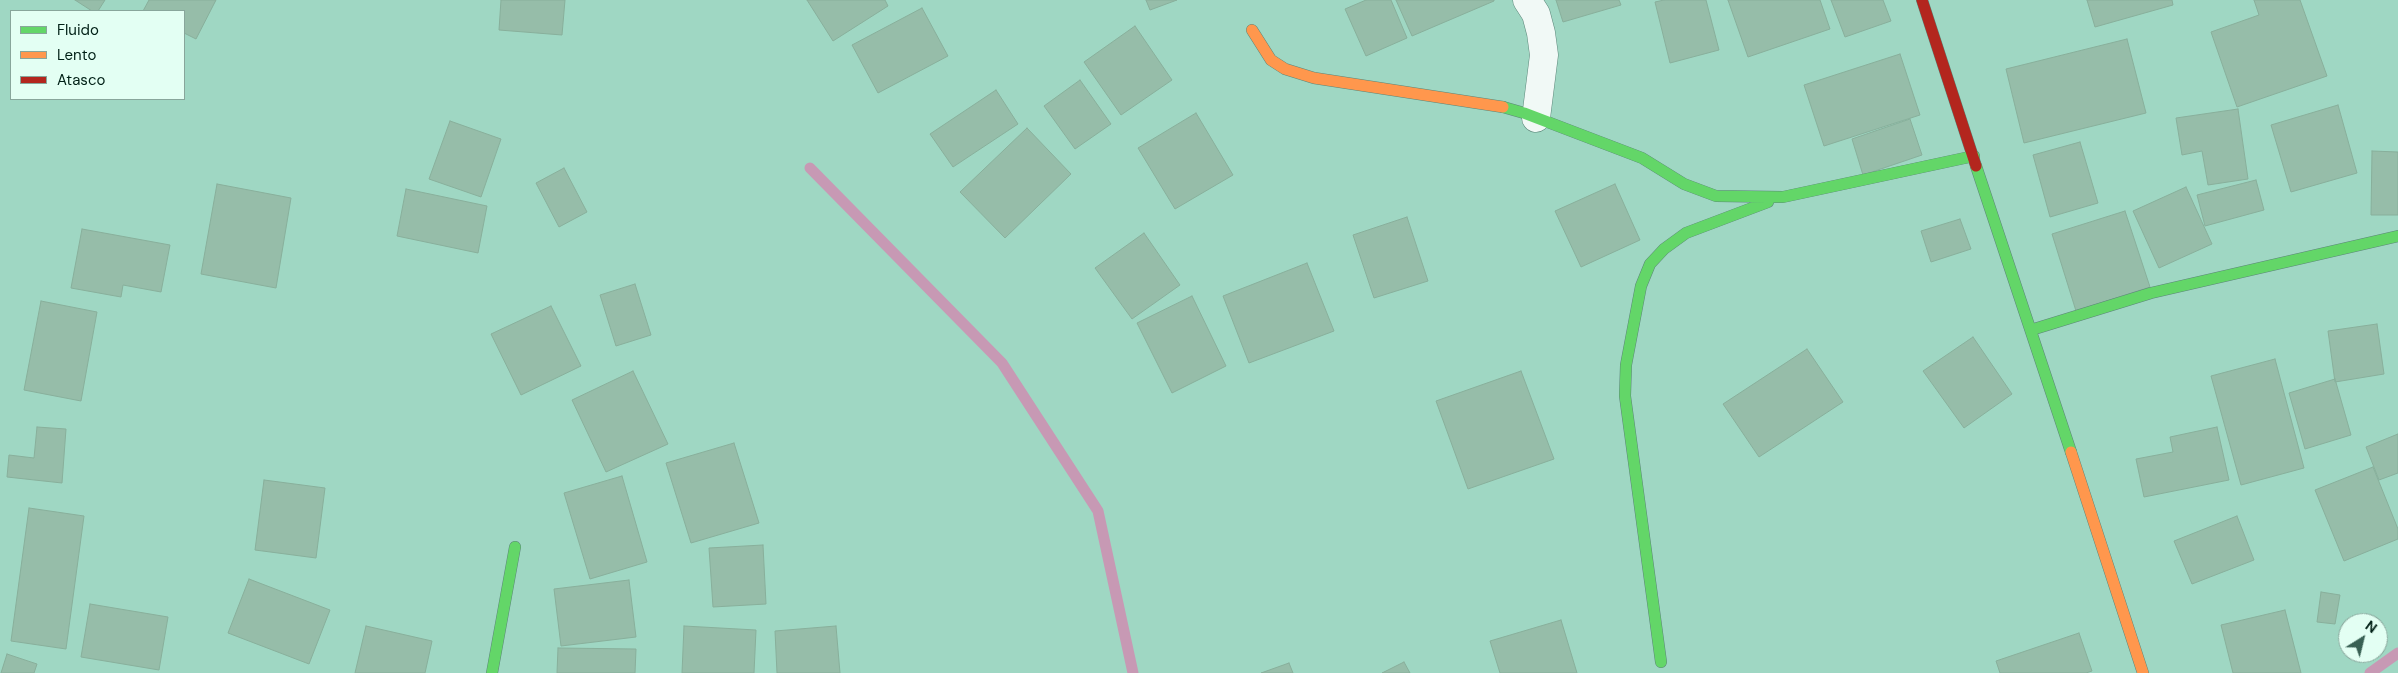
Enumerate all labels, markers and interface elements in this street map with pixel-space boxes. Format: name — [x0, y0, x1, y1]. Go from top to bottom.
legend — [10, 10, 185, 100]
text: Fluido — [57, 20, 99, 40]
text: Lento — [57, 45, 96, 65]
text: Atasco — [57, 70, 105, 90]
north arrow — [2338, 613, 2388, 663]
text: N — [2362, 616, 2381, 637]

